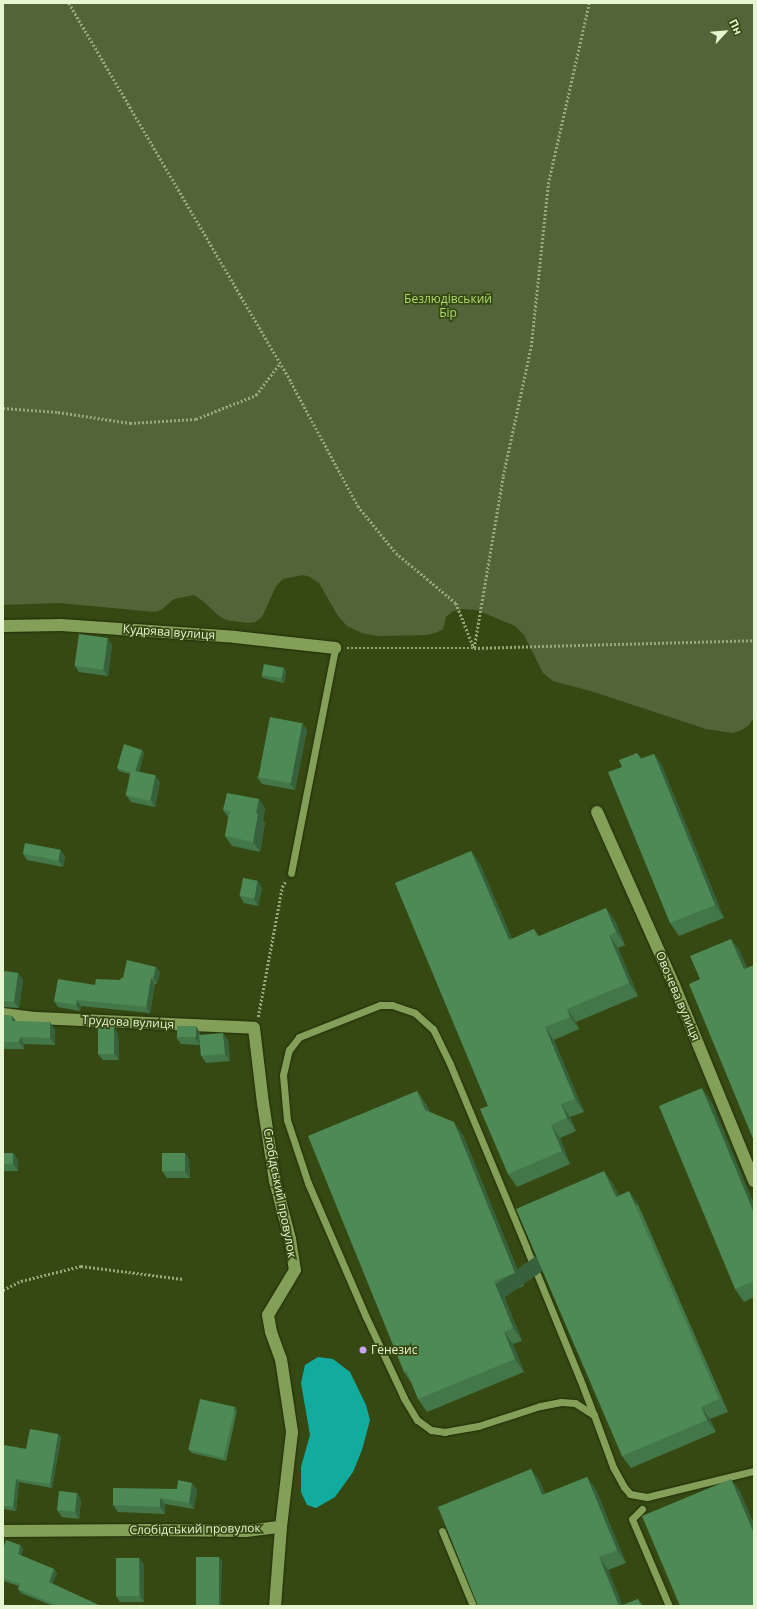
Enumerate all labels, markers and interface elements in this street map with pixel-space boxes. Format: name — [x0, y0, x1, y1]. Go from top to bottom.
north arrow — [705, 12, 745, 52]
text: Пн — [726, 16, 746, 37]
park label: Безлюдівський Бір — [404, 292, 492, 320]
street label: Кудрява вулиця — [122, 622, 216, 642]
street label: Овочева вулиця — [653, 949, 703, 1043]
street label: Трудова вулиця — [82, 1012, 174, 1032]
street label: Слобідський провулок — [260, 1127, 300, 1259]
place label: Генезис — [371, 1343, 417, 1357]
marker: Генезис — [358, 1345, 368, 1355]
street label: Слобідський провулок — [129, 1521, 261, 1537]

